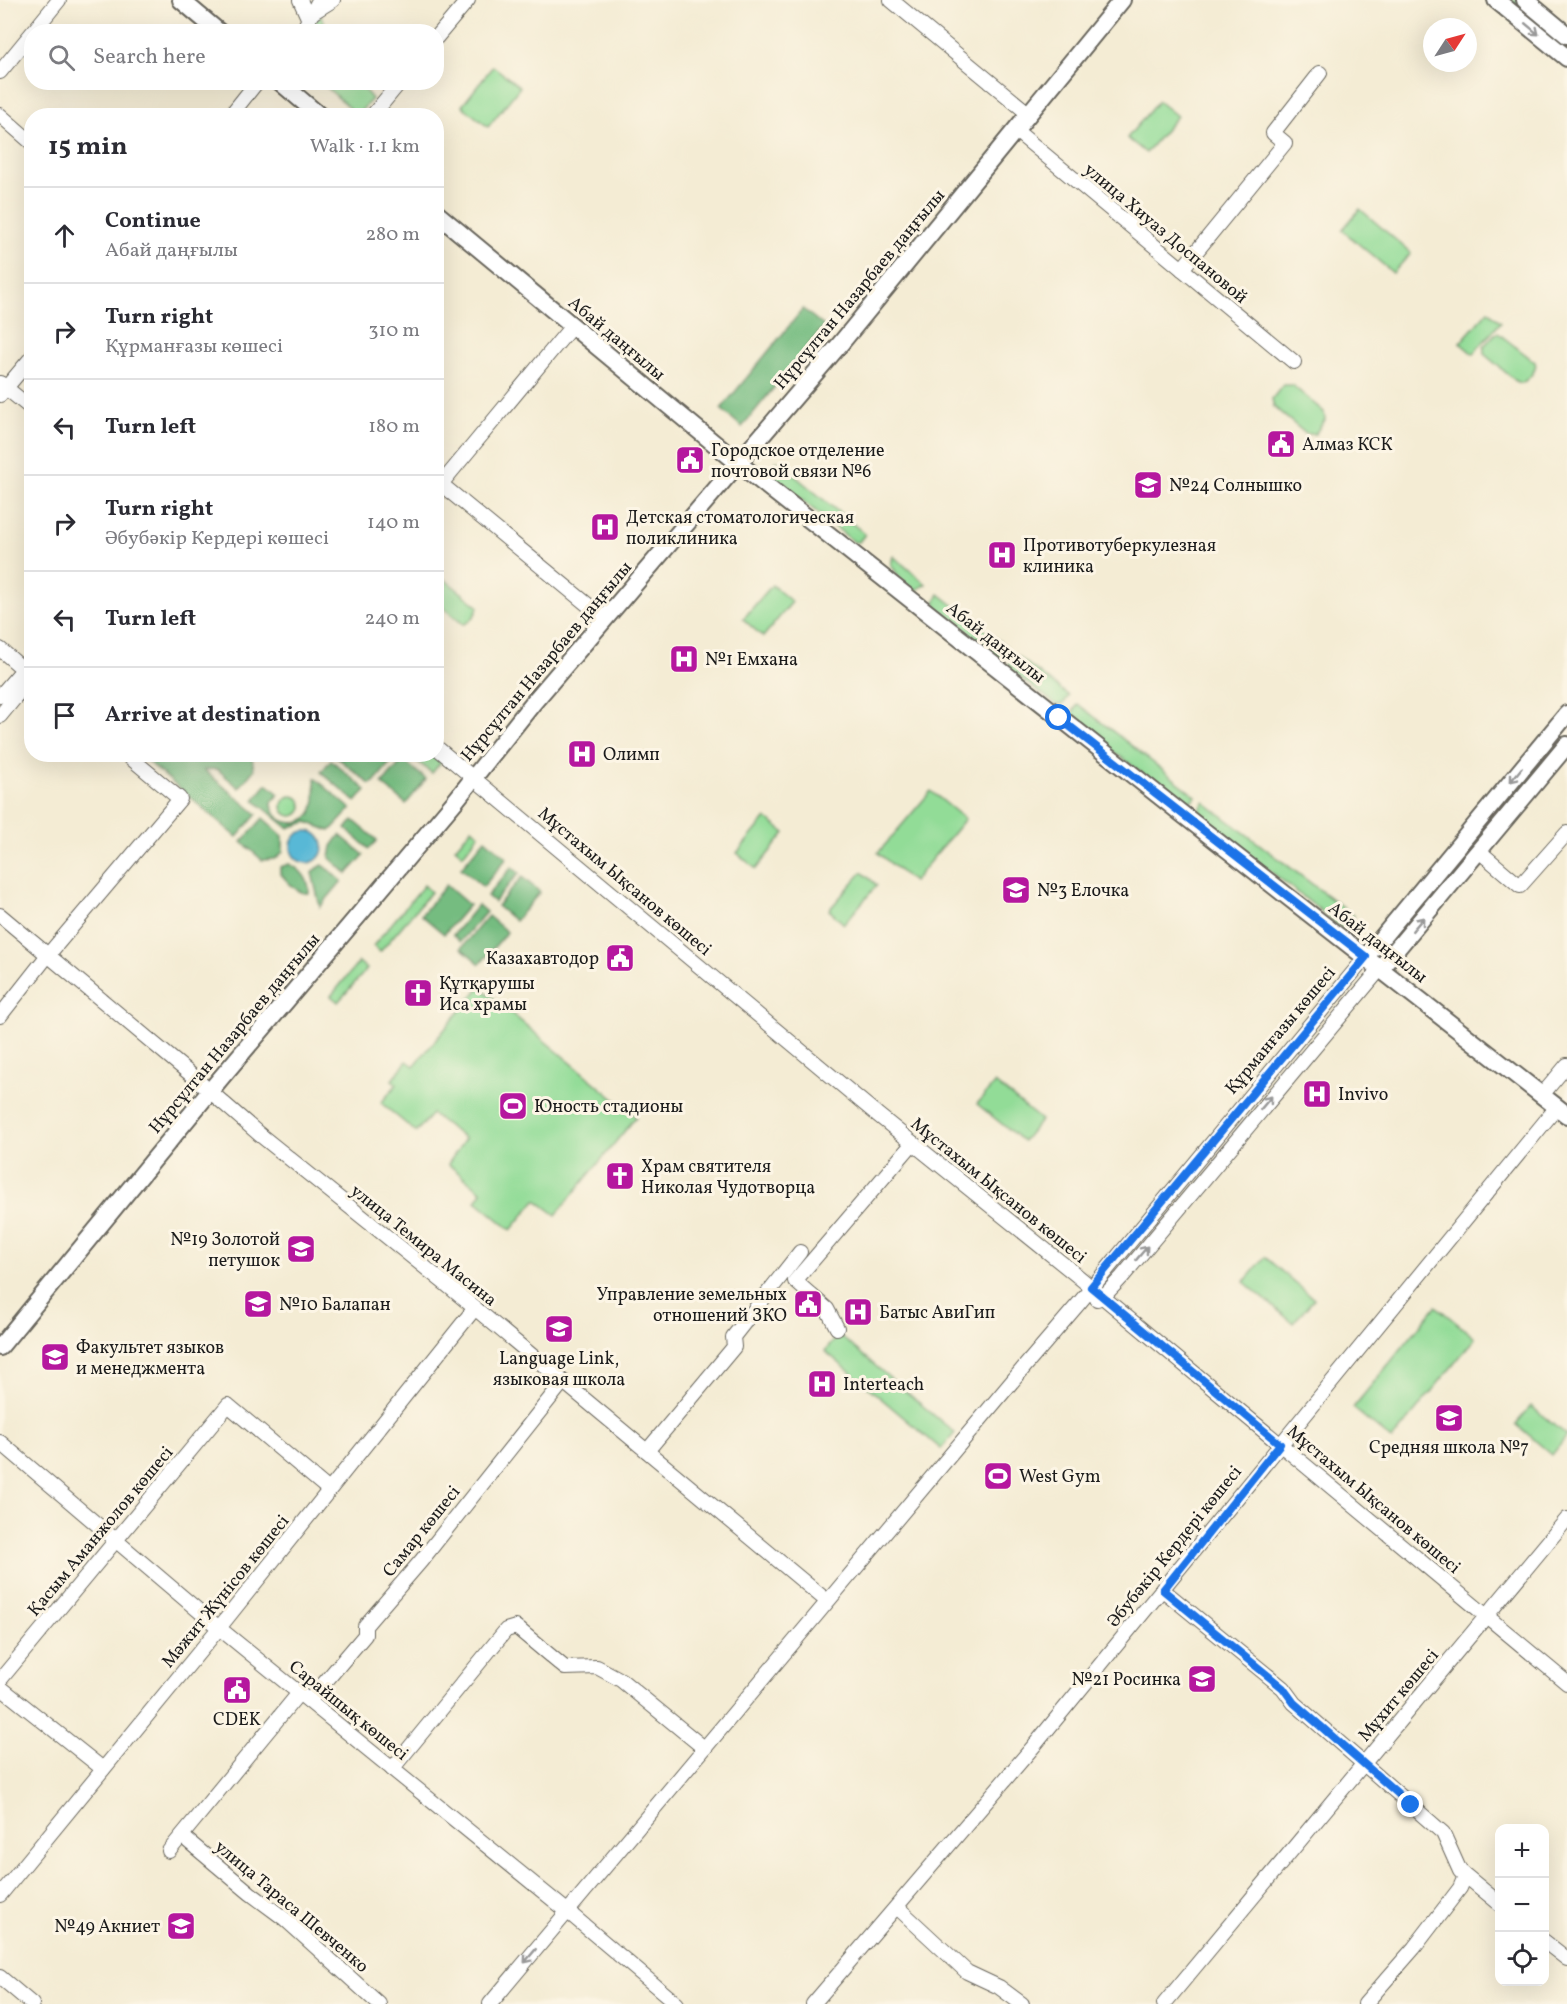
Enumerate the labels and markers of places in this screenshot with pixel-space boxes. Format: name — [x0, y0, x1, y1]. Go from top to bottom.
public building icon: Алмаз КСК — [1265, 428, 1297, 460]
place label: Алмаз КСК — [1302, 433, 1393, 458]
place label: Городское отделение почтовой связи №6 — [711, 439, 885, 485]
public building icon: Городское отделение почтовой связи №6 — [674, 444, 706, 476]
school or university icon: №24 Солнышко — [1132, 469, 1164, 501]
place label: №24 Солнышко — [1169, 474, 1302, 499]
place label: Детская стоматологическая поликлиника — [626, 506, 854, 552]
hospital icon: Детская стоматологическая поликлиника — [589, 511, 621, 543]
place label: Противотуберкулезная клиника — [1023, 534, 1216, 580]
hospital icon: Противотуберкулезная клиника — [986, 539, 1018, 571]
hospital icon: №1 Емхана — [668, 643, 700, 675]
place label: №1 Емхана — [705, 648, 798, 673]
hospital icon: Олимп — [566, 738, 598, 770]
place label: Олимп — [603, 743, 660, 768]
school or university icon: №3 Елочка — [1000, 874, 1032, 906]
place label: №3 Елочка — [1037, 879, 1129, 904]
public building icon: Казахавтодор — [604, 942, 636, 974]
place label: Казахавтодор — [486, 947, 599, 972]
place label: Құтқарушы Иса храмы — [439, 972, 535, 1018]
church icon: Құтқарушы Иса храмы — [402, 977, 434, 1009]
hospital icon: Invivo — [1301, 1078, 1333, 1110]
place label: Invivo — [1338, 1083, 1388, 1108]
sports icon: Юность стадионы — [497, 1090, 529, 1122]
place label: Юность стадионы — [534, 1095, 683, 1120]
place label: Храм святителя Николая Чудотворца — [641, 1155, 815, 1201]
church icon: Храм святителя Николая Чудотворца — [604, 1160, 636, 1192]
place label: №19 Золотой петушок — [170, 1228, 280, 1274]
school or university icon: №19 Золотой петушок — [285, 1233, 317, 1265]
place label: Управление земельных отношений ЗКО — [596, 1283, 787, 1329]
school or university icon: №10 Балапан — [242, 1288, 274, 1320]
public building icon: Управление земельных отношений ЗКО — [792, 1288, 824, 1320]
place label: №10 Балапан — [279, 1293, 391, 1318]
hospital icon: Батыс АвиГип — [842, 1296, 874, 1328]
place label: Батыс АвиГип — [879, 1301, 995, 1326]
school or university icon: Language Link, языковая школа — [543, 1313, 575, 1345]
place label: Факультет языков и менеджмента — [76, 1336, 224, 1382]
school or university icon: Факультет языков и менеджмента — [39, 1341, 71, 1373]
place label: Language Link, языковая школа — [493, 1347, 625, 1393]
hospital icon: Interteach — [806, 1368, 838, 1400]
place label: Interteach — [843, 1373, 925, 1398]
school or university icon: Средняя школа №7 — [1433, 1402, 1465, 1434]
place label: Средняя школа №7 — [1369, 1436, 1529, 1461]
sports icon: West Gym — [982, 1460, 1014, 1492]
place label: West Gym — [1019, 1465, 1101, 1490]
school or university icon: №21 Росинка — [1186, 1663, 1218, 1695]
place label: №21 Росинка — [1072, 1668, 1181, 1693]
public building icon: CDEK — [221, 1674, 253, 1706]
place label: CDEK — [213, 1708, 261, 1733]
school or university icon: №49 Акниет — [165, 1910, 197, 1942]
place label: №49 Акниет — [54, 1915, 160, 1940]

